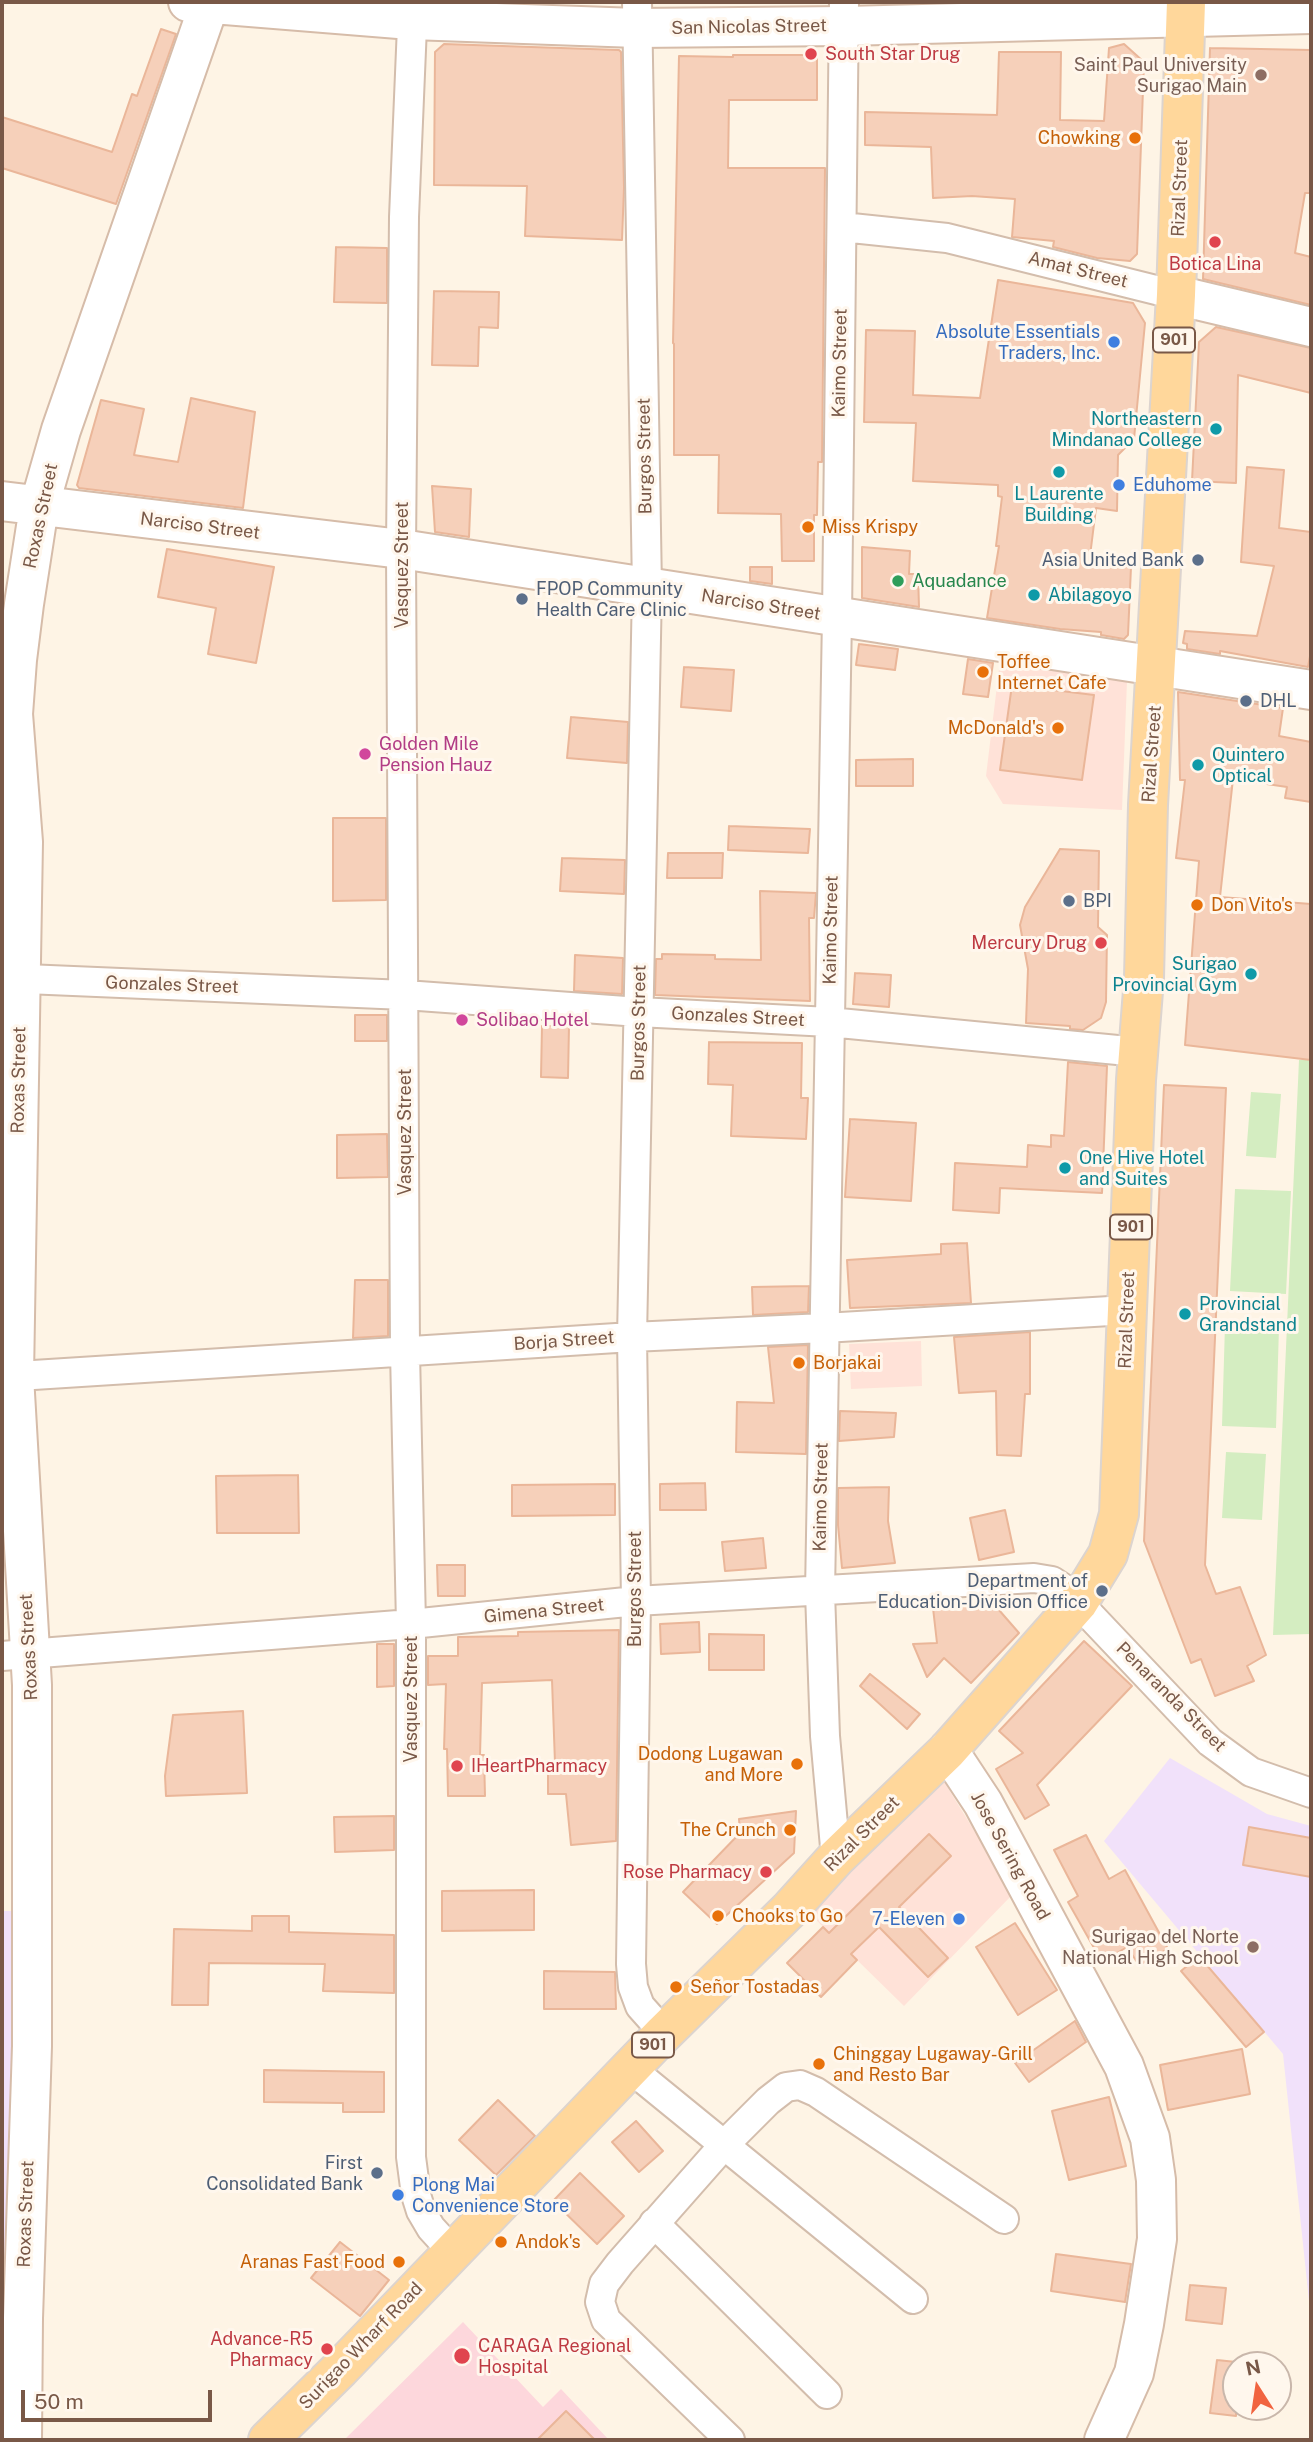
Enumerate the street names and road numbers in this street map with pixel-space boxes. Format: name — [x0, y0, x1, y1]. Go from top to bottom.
street label: San Nicolas Street — [671, 15, 827, 39]
street label: Rizal Street — [1168, 139, 1192, 237]
street label: Amat Street — [1026, 247, 1130, 293]
street label: Kaimo Street — [828, 308, 852, 418]
road number: 901 — [1153, 328, 1195, 352]
street label: Burgos Street — [633, 398, 657, 514]
street label: Roxas Street — [19, 461, 63, 571]
street label: Vasquez Street — [391, 501, 413, 629]
street label: Narciso Street — [139, 508, 261, 544]
street label: Narciso Street — [700, 585, 822, 625]
street label: Rizal Street — [1138, 705, 1166, 803]
street label: Kaimo Street — [819, 875, 843, 985]
street label: Burgos Street — [627, 965, 651, 1081]
street label: Gonzales Street — [105, 972, 239, 998]
street label: Gonzales Street — [671, 1003, 805, 1031]
street label: Roxas Street — [7, 1026, 31, 1134]
street label: Vasquez Street — [394, 1068, 416, 1196]
road number: 901 — [1110, 1214, 1152, 1240]
street label: Rizal Street — [1115, 1271, 1139, 1369]
street label: Borja Street — [513, 1327, 615, 1355]
street label: Kaimo Street — [809, 1442, 833, 1552]
street label: Burgos Street — [624, 1531, 646, 1647]
street label: Roxas Street — [15, 1593, 43, 1701]
street label: Gimena Street — [483, 1594, 605, 1628]
street label: Vasquez Street — [400, 1635, 422, 1763]
street label: Penaranda Street — [1112, 1638, 1230, 1756]
street label: Jose Sering Road — [966, 1788, 1054, 1924]
street label: Rizal Street — [820, 1792, 904, 1876]
road number: 901 — [632, 2033, 674, 2058]
street label: Roxas Street — [13, 2160, 39, 2268]
street label: Surigao Wharf Road — [295, 2278, 427, 2414]

